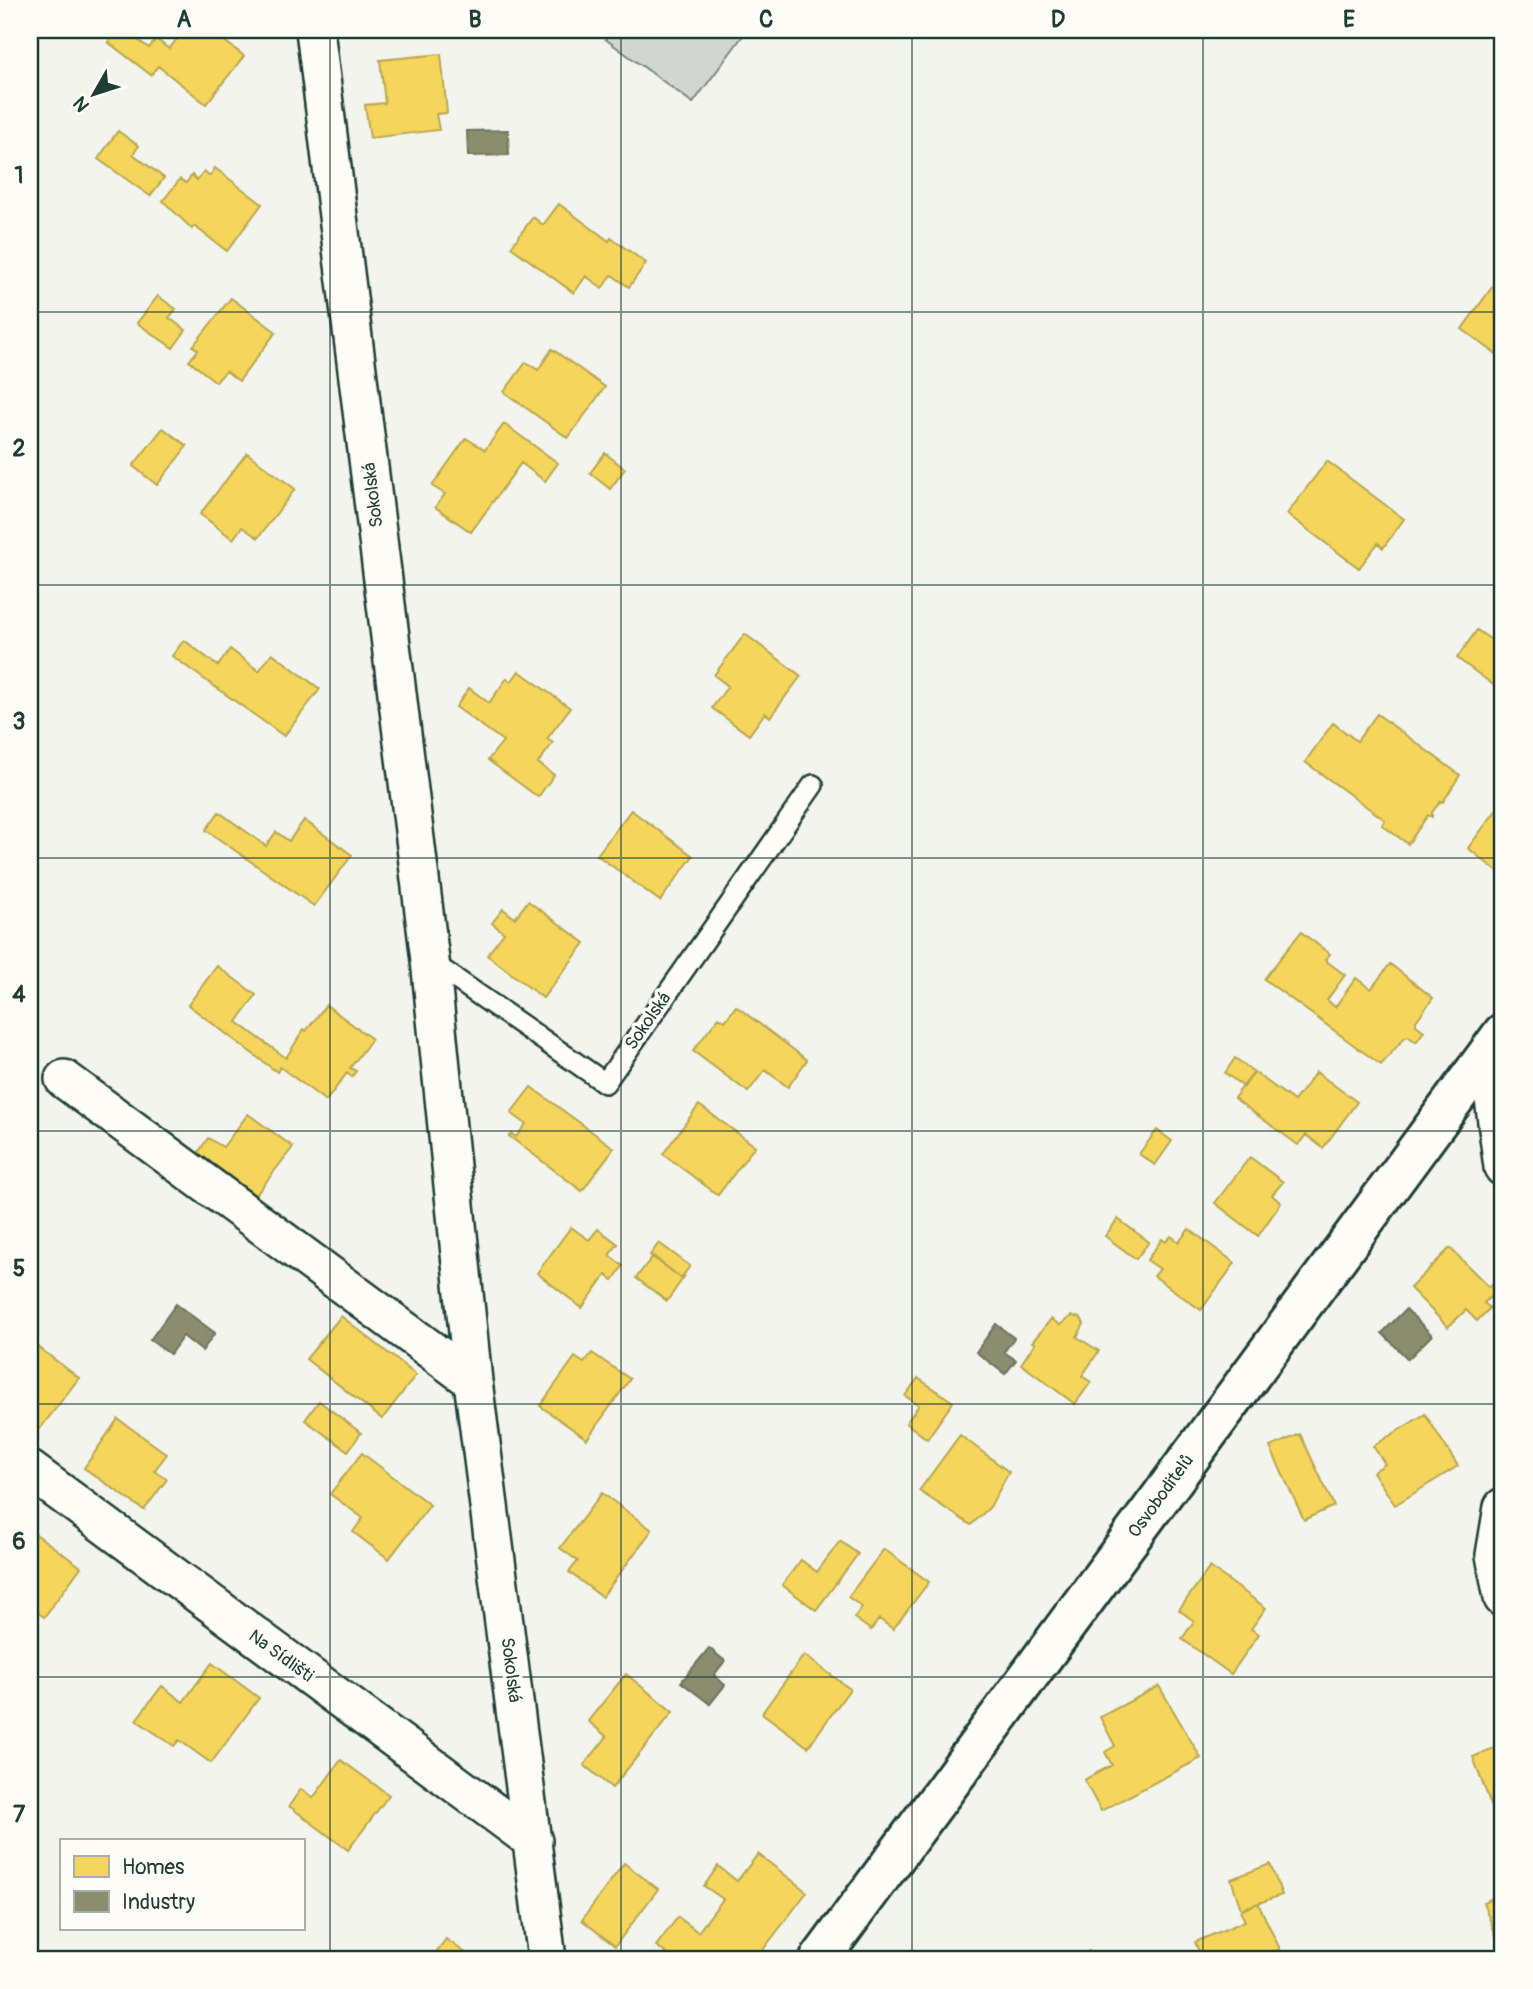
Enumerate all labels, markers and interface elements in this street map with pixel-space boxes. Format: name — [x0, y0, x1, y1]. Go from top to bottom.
text: A — [177, 5, 192, 34]
text: B — [468, 5, 482, 34]
text: C — [759, 5, 773, 34]
text: D — [1051, 5, 1065, 34]
text: E — [1343, 5, 1355, 34]
north arrow — [60, 60, 130, 130]
text: N — [68, 91, 95, 117]
text: 1 — [15, 161, 24, 190]
text: 2 — [13, 434, 26, 463]
street label: Sokolská — [358, 461, 388, 529]
text: 3 — [13, 707, 25, 736]
text: 4 — [12, 980, 26, 1009]
street label: Sokolská — [620, 988, 676, 1054]
text: 5 — [13, 1254, 25, 1283]
street label: Osvoboditelů — [1123, 1450, 1199, 1542]
text: 6 — [12, 1527, 26, 1556]
street label: Na Sídlišti — [244, 1625, 318, 1687]
street label: Sokolská — [496, 1636, 526, 1704]
text: 7 — [13, 1800, 26, 1829]
legend — [60, 1839, 304, 1930]
text: Homes — [122, 1854, 185, 1881]
text: Industry — [122, 1889, 195, 1916]

